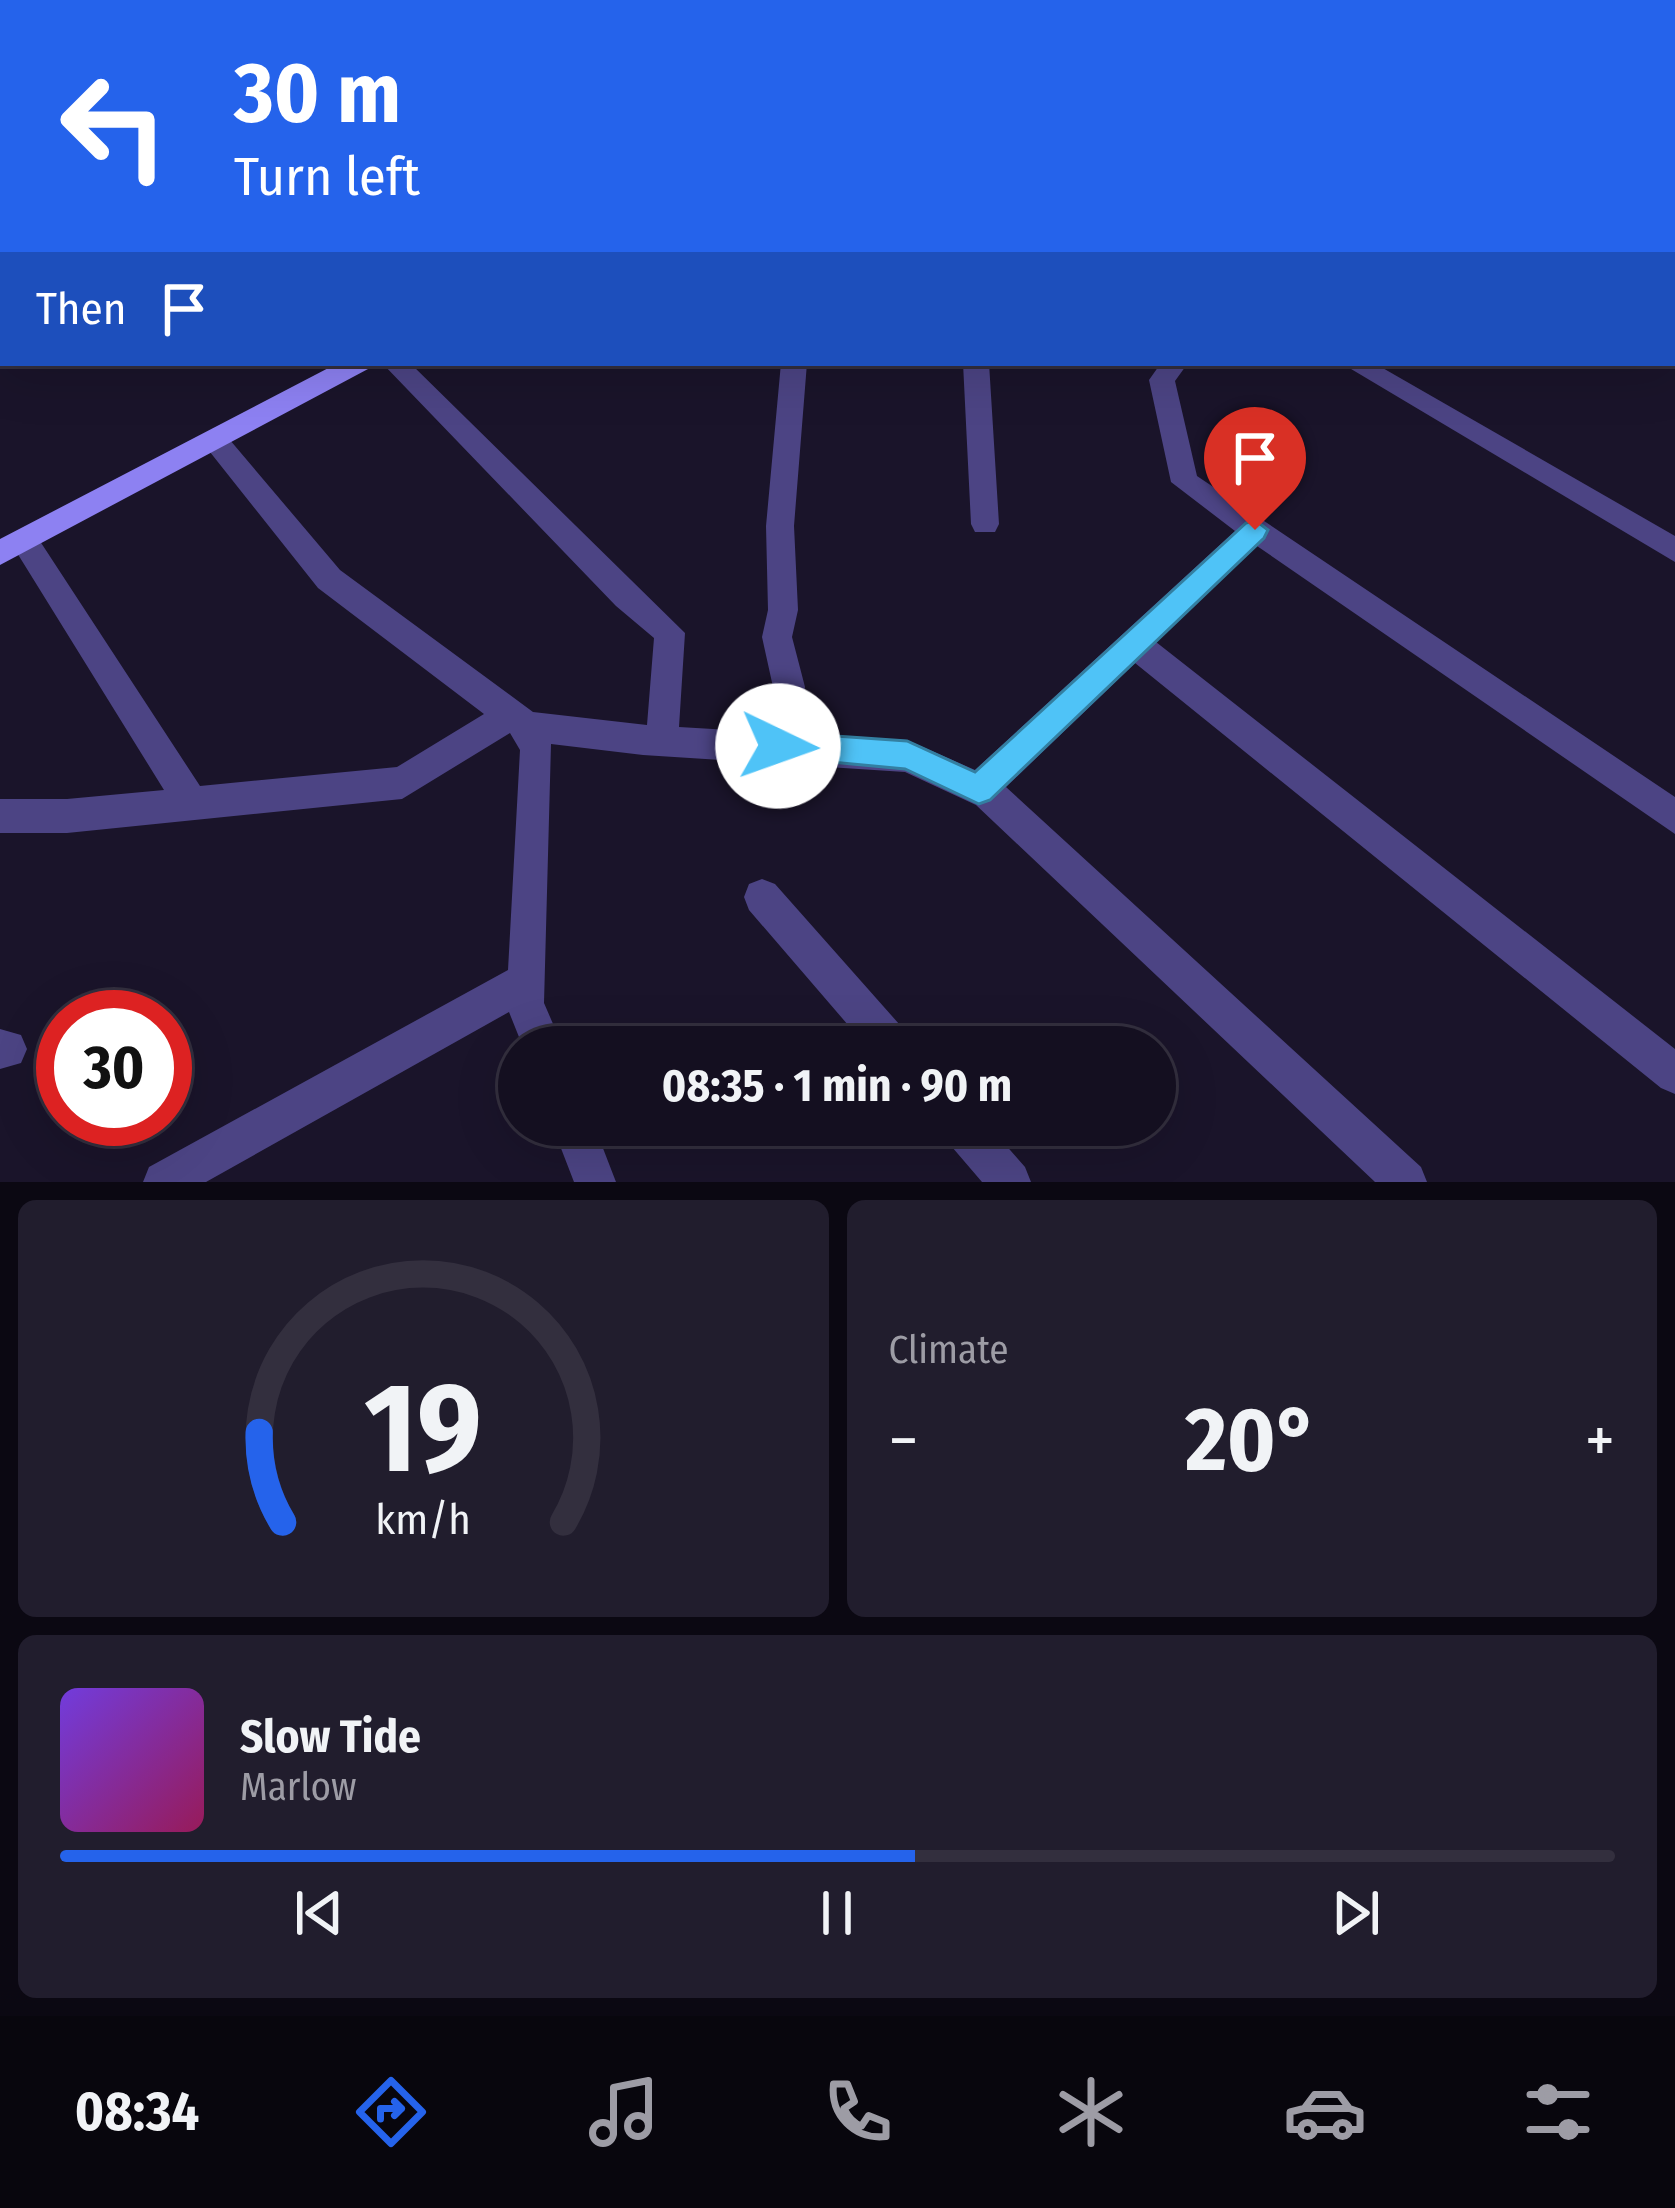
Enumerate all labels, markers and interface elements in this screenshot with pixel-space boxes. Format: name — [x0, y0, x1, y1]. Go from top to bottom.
text: 30 m — [234, 43, 401, 144]
icon: left — [36, 48, 192, 204]
text: Turn left — [234, 145, 420, 209]
icon: arrive — [151, 276, 217, 342]
text: Then — [36, 282, 127, 336]
pin — [1204, 407, 1306, 530]
icon: arrive — [1222, 425, 1288, 491]
position arrow — [715, 683, 841, 809]
speed limit sign: 30 — [36, 990, 192, 1146]
text: 08:35 · 1 min · 90 m — [662, 1059, 1012, 1113]
text: Climate — [889, 1327, 1009, 1373]
text: 19 — [365, 1354, 482, 1504]
text: 20° — [1185, 1386, 1318, 1494]
text: − — [889, 1401, 918, 1480]
text: + — [1585, 1401, 1615, 1480]
text: km/h — [375, 1493, 471, 1544]
text: Slow Tide — [240, 1710, 421, 1764]
text: Marlow — [240, 1764, 357, 1810]
icon: previous — [286, 1880, 352, 1946]
icon: pause — [804, 1880, 870, 1946]
icon: next — [1323, 1880, 1389, 1946]
icon: directions — [349, 2070, 433, 2154]
icon: music — [582, 2070, 666, 2154]
icon: phone — [816, 2070, 900, 2154]
icon: climate — [1049, 2070, 1133, 2154]
icon: car — [1283, 2070, 1367, 2154]
icon: filters — [1516, 2070, 1600, 2154]
text: 08:34 — [75, 2080, 199, 2144]

